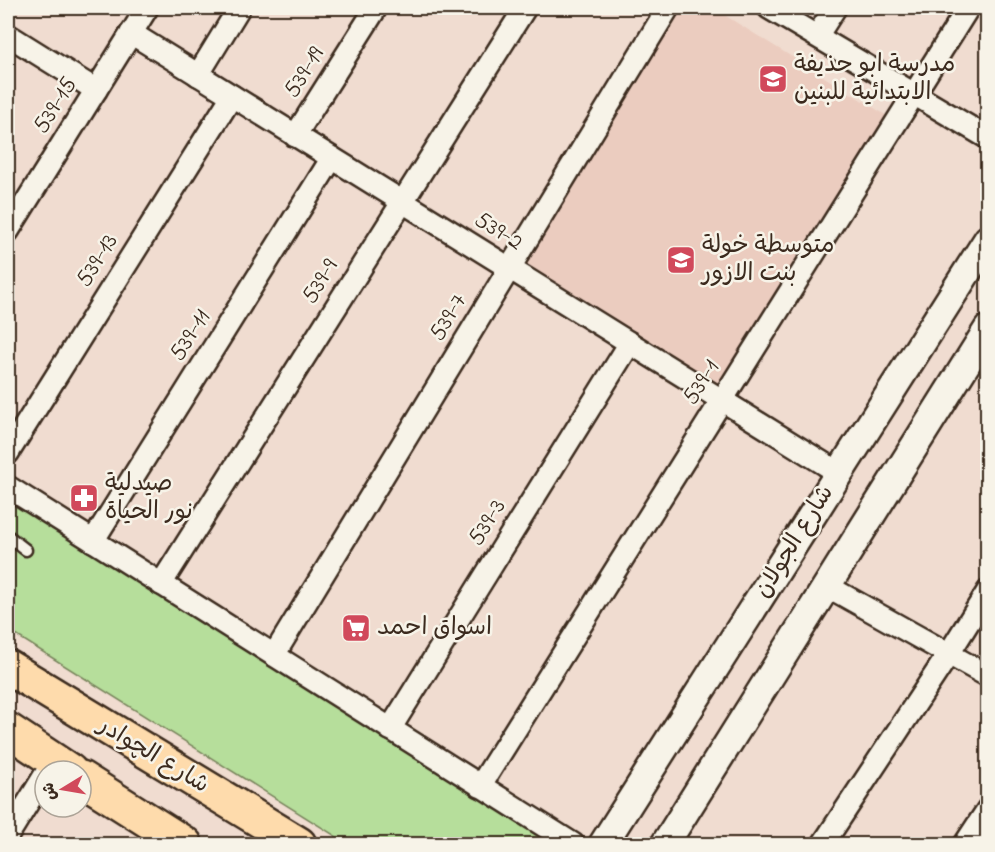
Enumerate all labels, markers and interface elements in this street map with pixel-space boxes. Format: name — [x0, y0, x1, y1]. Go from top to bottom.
street label: 539-19 — [276, 40, 335, 105]
place label: مدرسة ابو حذيفة الابتدائية للبنين — [794, 48, 955, 111]
school or university icon: مدرسة ابو حذيفة الابتدائية للبنين — [757, 63, 789, 95]
street label: 539-15 — [25, 71, 87, 141]
street label: 539-2 — [467, 203, 529, 261]
street label: 539-13 — [68, 227, 128, 295]
place label: متوسطة خولة بنت الازور — [700, 229, 834, 292]
school or university icon: متوسطة خولة بنت الازور — [665, 244, 697, 276]
street label: 539-9 — [294, 252, 349, 311]
street label: 539-7 — [421, 288, 477, 348]
street label: 539-11 — [162, 303, 221, 369]
street label: 539-1 — [675, 353, 730, 412]
place label: صيدلية نور الحياة — [105, 467, 193, 530]
street label: شارع الجولان — [746, 479, 844, 605]
pharmacy icon: صيدلية نور الحياة — [68, 482, 100, 514]
street label: 539-3 — [460, 493, 516, 553]
place label: اسواق احمد — [377, 611, 492, 646]
supermarket icon: اسواق احمد — [340, 612, 372, 644]
street label: شارع الچوادر — [89, 708, 215, 803]
north arrow — [33, 759, 93, 819]
text: ش — [37, 781, 64, 802]

